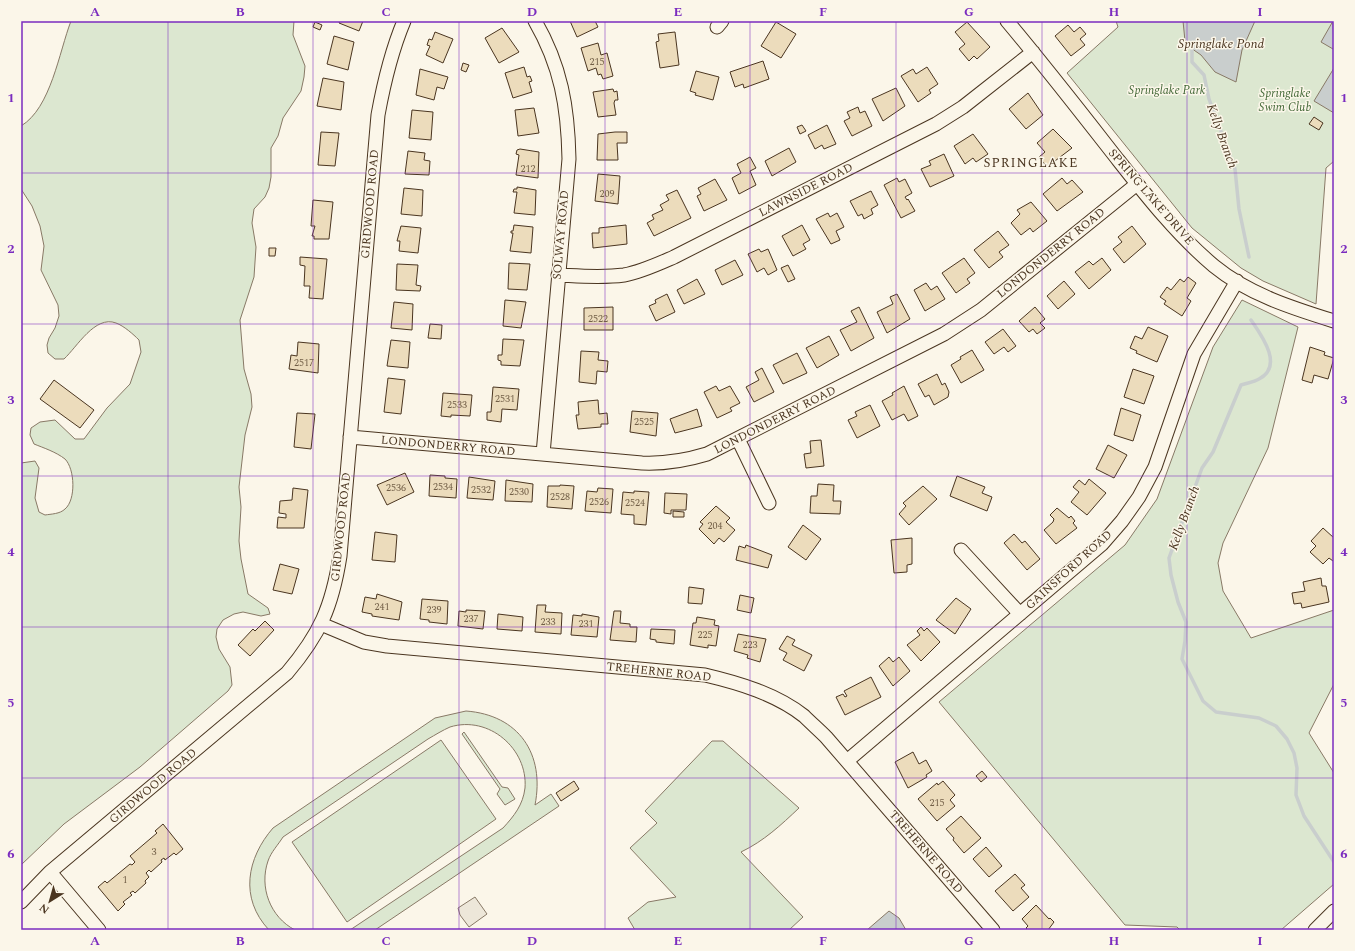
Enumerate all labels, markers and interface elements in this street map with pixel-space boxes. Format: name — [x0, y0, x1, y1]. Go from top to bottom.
text: A — [90, 2, 100, 22]
text: B — [235, 2, 245, 22]
text: C — [381, 2, 391, 22]
text: D — [527, 2, 537, 22]
text: E — [674, 2, 683, 22]
text: F — [819, 2, 827, 22]
text: G — [964, 2, 974, 22]
text: H — [1109, 2, 1120, 22]
text: I — [1257, 2, 1263, 22]
water label: Springlake Pond — [1178, 34, 1264, 54]
house number: 215 — [590, 54, 605, 70]
park label: Springlake Park — [1129, 81, 1206, 100]
park label: Springlake Swim Club — [1259, 84, 1311, 117]
text: 1 — [7, 88, 15, 108]
text: 1 — [1340, 88, 1348, 108]
water label: Kelly Branch — [1201, 101, 1243, 171]
street label: SPRING LAKE DRIVE — [1104, 144, 1198, 250]
street label: GIRDWOOD ROAD — [356, 148, 384, 260]
district label: SPRINGLAKE — [984, 153, 1078, 173]
street label: LAWNSIDE ROAD — [755, 158, 857, 222]
house number: 212 — [521, 161, 536, 177]
house number: 209 — [600, 186, 615, 202]
street label: SOLWAY ROAD — [548, 189, 574, 281]
street label: LONDONDERRY ROAD — [993, 203, 1109, 303]
text: 2 — [7, 239, 15, 259]
text: 2 — [1340, 239, 1348, 259]
house number: 2522 — [588, 311, 608, 327]
house number: 2517 — [294, 355, 314, 371]
street label: LONDONDERRY ROAD — [710, 381, 840, 459]
text: 3 — [7, 390, 15, 410]
text: 3 — [1340, 390, 1348, 410]
house number: 2531 — [495, 391, 515, 407]
house number: 2533 — [447, 397, 467, 413]
house number: 2525 — [634, 414, 654, 430]
street label: LONDONDERRY ROAD — [380, 431, 516, 461]
street label: GIRDWOOD ROAD — [326, 471, 356, 583]
house number: 2534 — [433, 479, 453, 495]
house number: 2536 — [386, 480, 406, 496]
house number: 2532 — [471, 482, 491, 498]
water label: Kelly Branch — [1163, 483, 1205, 553]
house number: 2530 — [509, 484, 529, 500]
house number: 2528 — [550, 489, 570, 505]
house number: 2526 — [589, 494, 609, 510]
house number: 2524 — [625, 495, 645, 511]
house number: 204 — [708, 518, 723, 534]
street label: GAINSFORD ROAD — [1021, 526, 1117, 614]
text: 4 — [7, 542, 15, 562]
text: 4 — [1340, 542, 1348, 562]
house number: 241 — [375, 599, 390, 615]
house number: 239 — [427, 602, 442, 618]
house number: 237 — [464, 611, 479, 627]
house number: 233 — [541, 614, 556, 630]
house number: 231 — [579, 616, 594, 632]
house number: 225 — [698, 627, 713, 643]
house number: 223 — [743, 637, 758, 653]
street label: TREHERNE ROAD — [606, 657, 712, 687]
text: 5 — [7, 693, 15, 713]
text: 5 — [1340, 693, 1348, 713]
street label: GIRDWOOD ROAD — [105, 743, 201, 829]
house number: 215 — [930, 795, 945, 811]
street label: TREHERNE ROAD — [884, 806, 968, 898]
text: 6 — [7, 844, 15, 864]
house number: 3 — [152, 844, 157, 860]
text: 6 — [1340, 844, 1348, 864]
house number: 1 — [123, 872, 128, 888]
north arrow — [30, 881, 70, 921]
text: N — [36, 899, 53, 918]
text: A — [90, 931, 100, 951]
text: B — [235, 931, 245, 951]
text: C — [381, 931, 391, 951]
text: D — [527, 931, 537, 951]
text: E — [674, 931, 683, 951]
text: F — [819, 931, 827, 951]
text: G — [964, 931, 974, 951]
text: H — [1109, 931, 1120, 951]
text: I — [1257, 931, 1263, 951]

